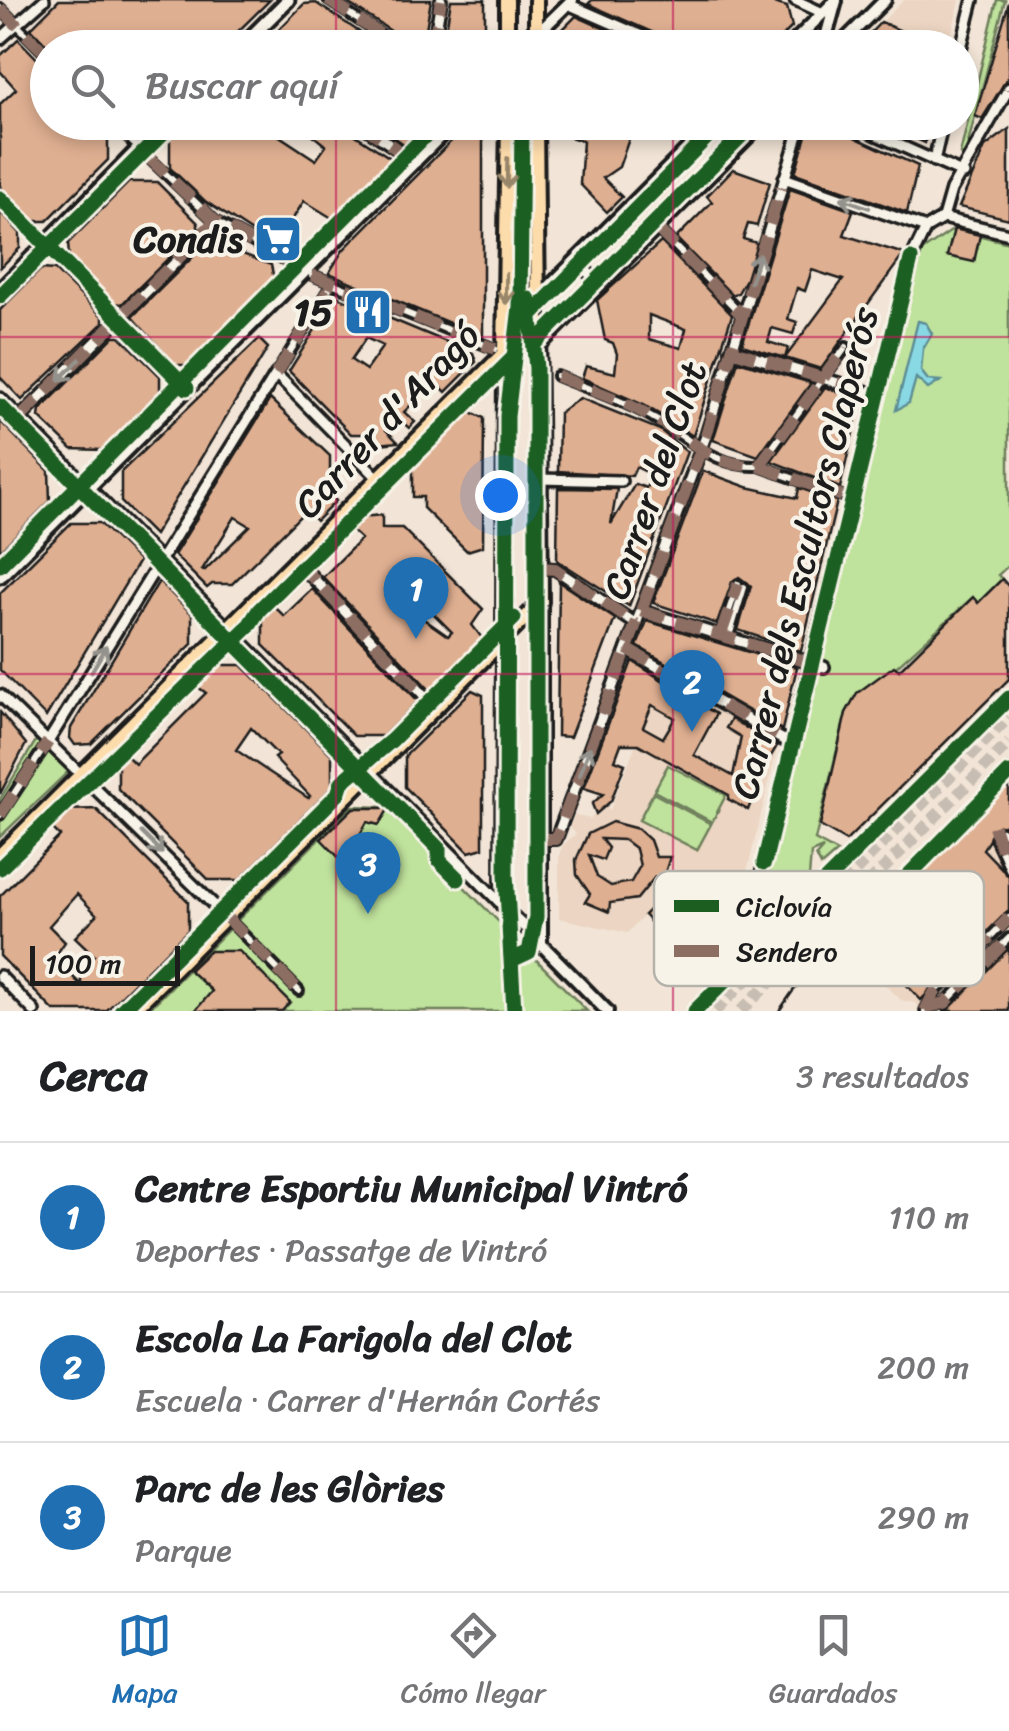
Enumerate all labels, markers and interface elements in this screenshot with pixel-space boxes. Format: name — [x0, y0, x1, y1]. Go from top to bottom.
search box — [30, 30, 979, 140]
text: Buscar aquí — [145, 52, 339, 119]
icon: search — [65, 58, 120, 113]
one-way arrow — [498, 156, 516, 189]
one-way arrow — [840, 193, 871, 211]
place label: Condis — [132, 206, 244, 273]
supermarket icon: Condis — [252, 213, 304, 265]
one-way arrow — [748, 253, 766, 285]
one-way arrow — [496, 272, 516, 304]
place label: 15 — [293, 279, 333, 346]
restaurant icon: 15 — [342, 286, 394, 338]
street label: Carrer dels Escultors Claperós — [711, 299, 899, 806]
street label: Carrer d'Aragó — [277, 305, 498, 535]
street label: Carrer del Clot — [583, 352, 727, 608]
one-way arrow — [58, 357, 82, 381]
your location — [475, 470, 526, 521]
pin: 1 — [384, 556, 448, 639]
one-way arrow — [89, 645, 109, 674]
pin: 2 — [660, 650, 724, 732]
one-way arrow — [578, 747, 596, 777]
one-way arrow — [139, 830, 164, 855]
pin: 3 — [336, 832, 400, 914]
legend — [654, 871, 984, 986]
text: Ciclovía — [736, 882, 832, 931]
text: Sendero — [736, 927, 838, 976]
text: 100 m — [45, 939, 121, 988]
scale bar — [30, 941, 180, 986]
text: Cerca — [40, 1039, 147, 1113]
text: 3 resultados — [796, 1048, 969, 1105]
text: Centre Esportiu Municipal Vintró — [135, 1155, 688, 1222]
text: 1 — [66, 1189, 79, 1246]
text: 110 m — [888, 1189, 969, 1246]
text: Deportes · Passatge de Vintró — [135, 1222, 547, 1279]
text: Escola La Farigola del Clot — [135, 1305, 572, 1372]
text: 2 — [63, 1339, 82, 1396]
text: 200 m — [877, 1339, 969, 1396]
text: Escuela · Carrer d'Hernán Cortés — [135, 1372, 600, 1429]
text: Parc de les Glòries — [135, 1455, 444, 1522]
text: 3 — [64, 1489, 81, 1546]
text: 290 m — [878, 1489, 969, 1546]
text: Parque — [135, 1522, 232, 1579]
tab: Mapa — [112, 1608, 177, 1717]
tab: Cómo llegar — [401, 1608, 545, 1717]
tab: Guardados — [769, 1608, 897, 1717]

